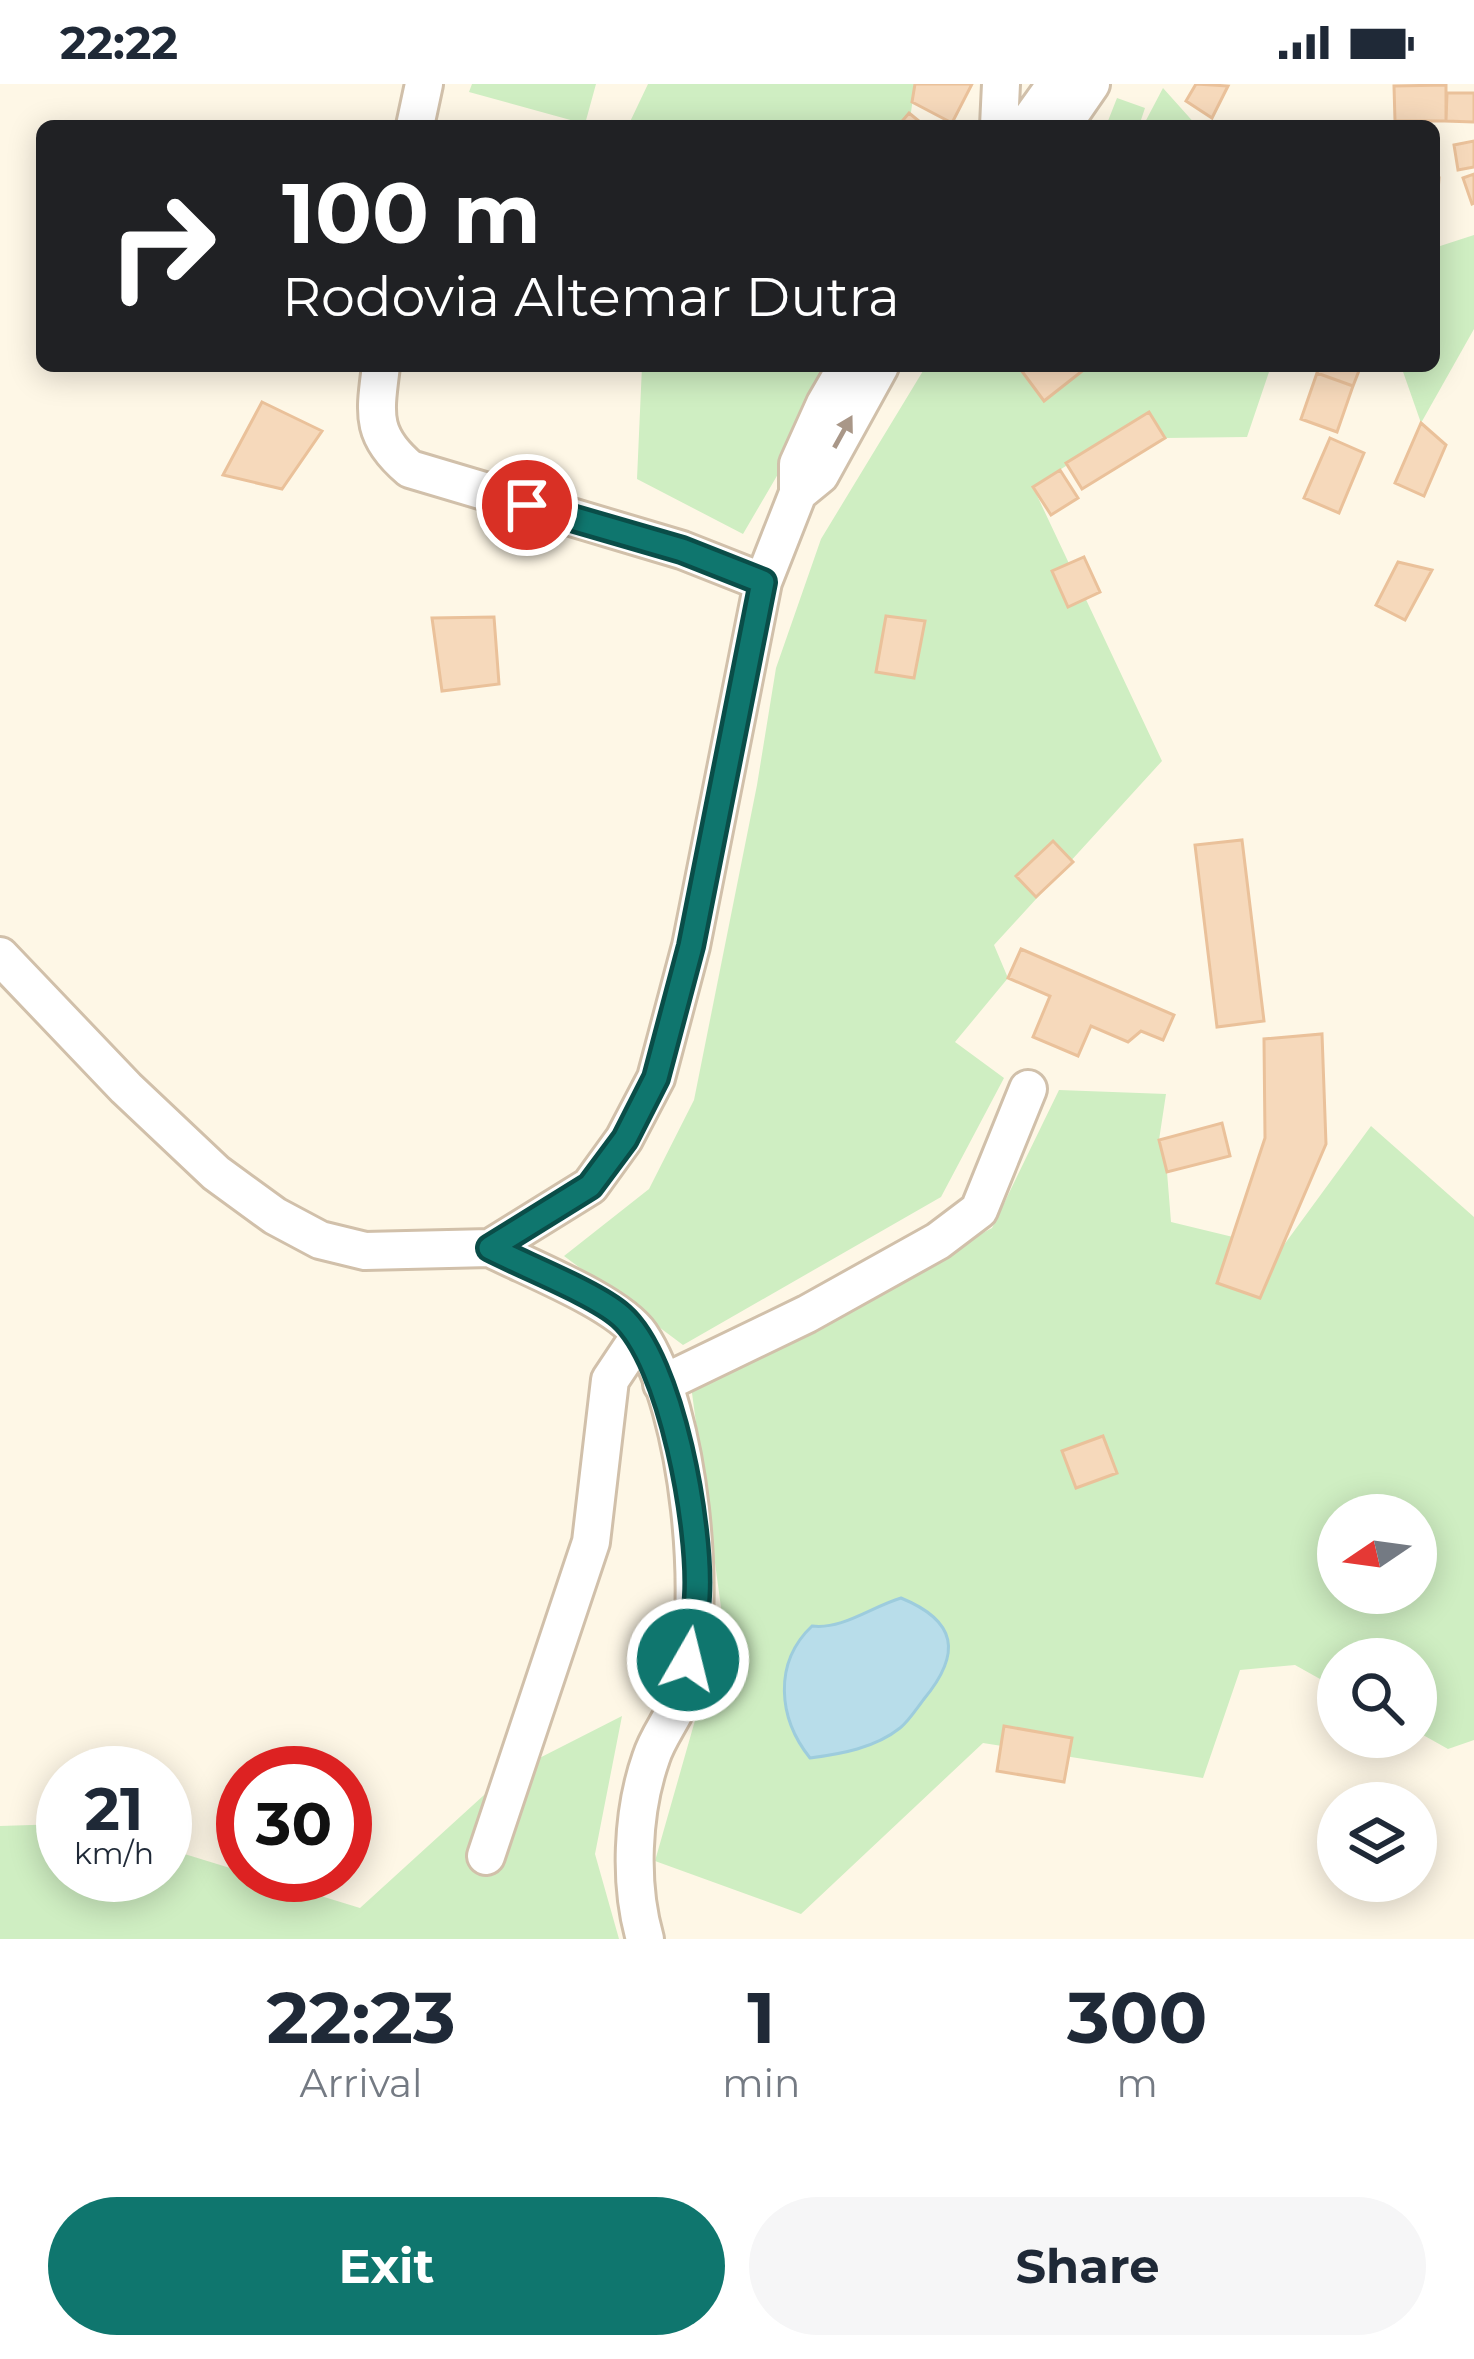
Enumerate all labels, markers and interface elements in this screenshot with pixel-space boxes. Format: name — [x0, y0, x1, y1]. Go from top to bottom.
text: 22:22 — [60, 15, 178, 70]
text: 100 m — [282, 162, 541, 264]
icon: right — [84, 168, 240, 324]
text: Rodovia Altemar Dutra — [282, 264, 900, 330]
one-way arrow — [832, 415, 853, 450]
pin — [476, 454, 578, 556]
icon: arrive — [494, 472, 560, 538]
north arrow — [1317, 1494, 1437, 1614]
map controls — [1317, 1494, 1437, 1902]
position arrow — [625, 1597, 751, 1723]
button: search — [1317, 1638, 1437, 1758]
speed limit sign: 30 — [216, 1746, 372, 1902]
text: 21 — [85, 1772, 143, 1845]
button: layers — [1317, 1782, 1437, 1902]
text: km/h — [74, 1835, 154, 1872]
text: 22:23 — [267, 1973, 456, 2061]
text: 1 — [747, 1973, 775, 2061]
text: 300 — [1067, 1973, 1207, 2061]
text: Arrival — [300, 2059, 423, 2107]
text: min — [722, 2059, 800, 2107]
text: m — [1116, 2059, 1158, 2107]
button: Exit — [48, 2197, 725, 2335]
button: Share — [749, 2197, 1426, 2335]

